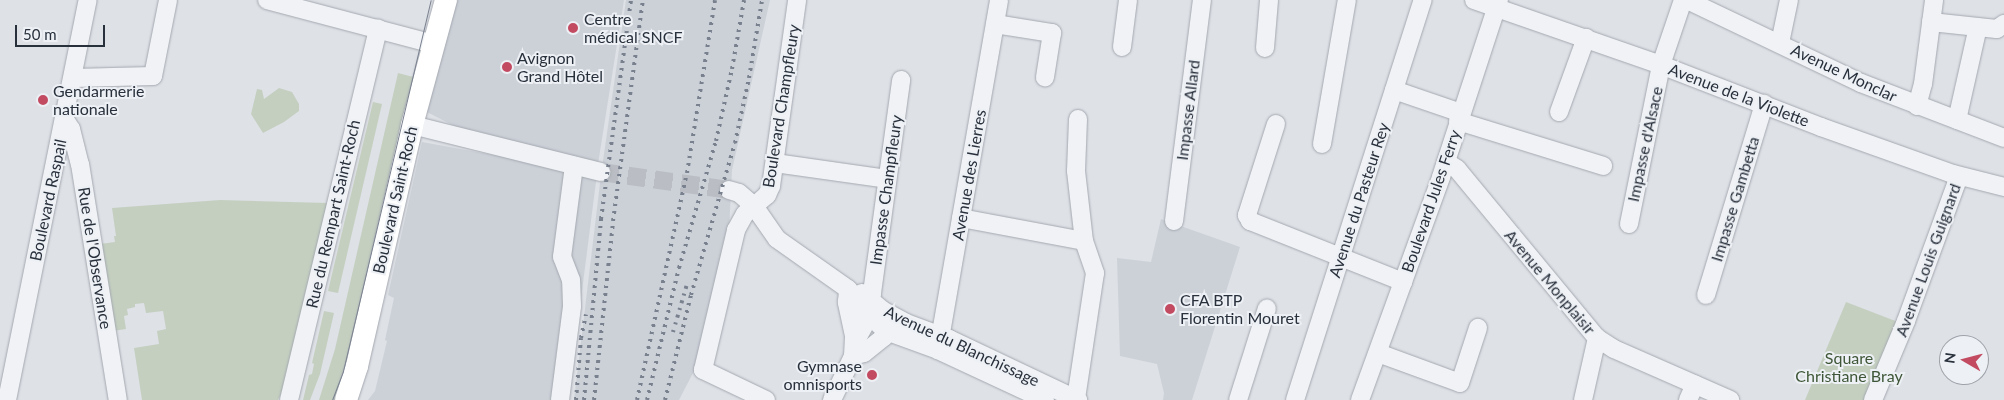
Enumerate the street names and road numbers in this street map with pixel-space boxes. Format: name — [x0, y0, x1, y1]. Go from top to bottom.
street label: Boulevard Champfleury — [759, 23, 803, 189]
street label: Avenue Monclar — [1788, 40, 1900, 106]
street label: Impasse Allard — [1172, 58, 1204, 162]
street label: Avenue de la Violette — [1666, 59, 1812, 131]
street label: Impasse d'Alsace — [1623, 85, 1667, 203]
street label: Avenue des Lierres — [948, 108, 990, 242]
street label: Impasse Champfleury — [866, 114, 906, 266]
street label: Rue du Rempart Saint-Roch — [302, 118, 364, 310]
street label: Avenue du Pasteur Rey — [1325, 120, 1393, 280]
street label: Boulevard Saint-Roch — [369, 124, 421, 276]
street label: Boulevard Jules Ferry — [1397, 127, 1465, 275]
street label: Impasse Gambetta — [1707, 134, 1763, 264]
street label: Boulevard Raspail — [26, 137, 70, 263]
street label: Avenue Louis Guignard — [1891, 181, 1965, 339]
street label: Rue de l'Observance — [74, 186, 116, 330]
street label: Avenue Monplaisir — [1501, 226, 1599, 338]
street label: Avenue du Blanchissage — [881, 302, 1043, 390]

